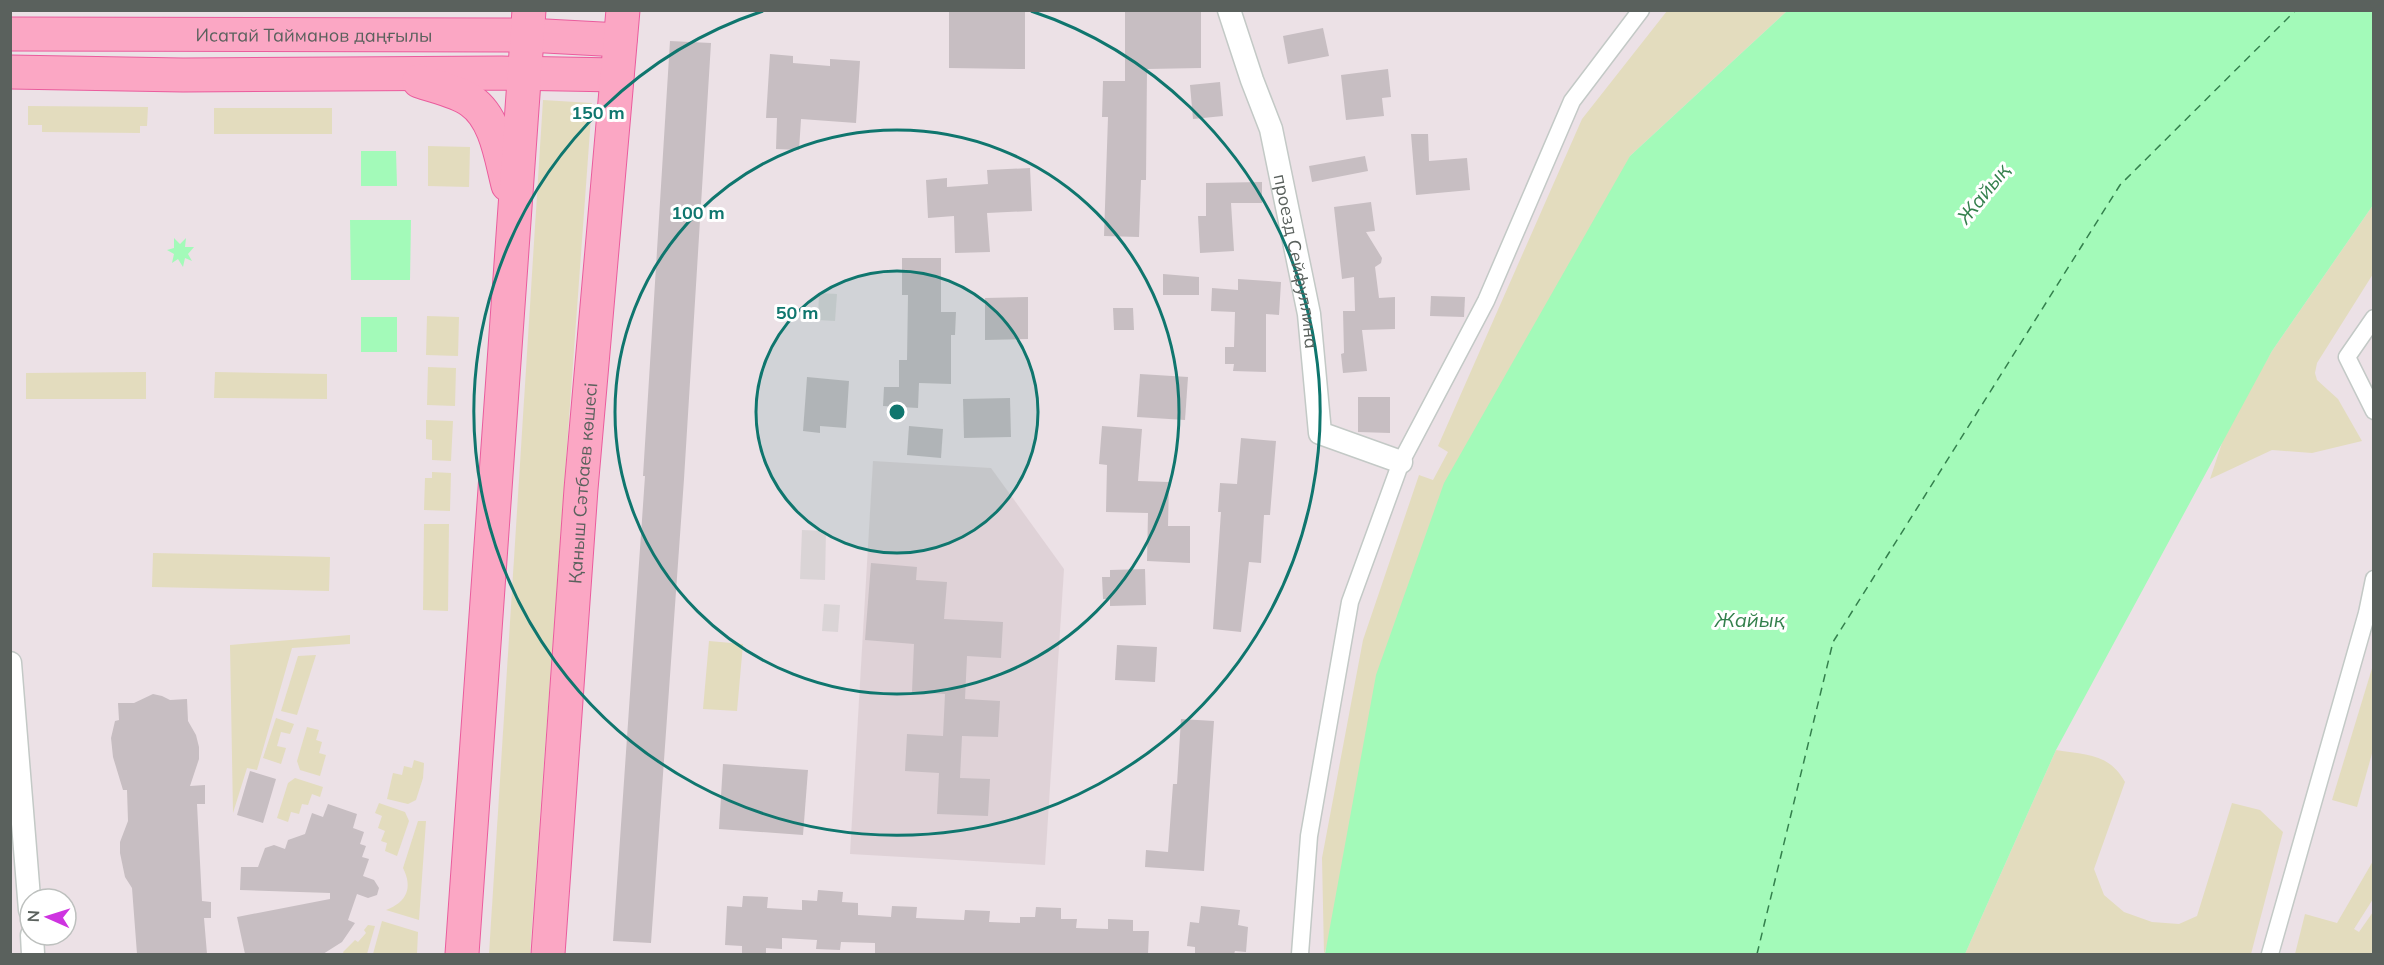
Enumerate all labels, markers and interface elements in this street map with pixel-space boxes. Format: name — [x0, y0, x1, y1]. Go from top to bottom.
street label: Исатай Тайманов даңғылы — [195, 23, 433, 46]
text: 150 m — [571, 101, 625, 124]
water label: Жайық — [1950, 157, 2015, 229]
street label: проезд Сейфуллина — [1269, 172, 1324, 350]
text: 100 m — [671, 201, 725, 224]
text: 50 m — [776, 301, 818, 324]
street label: Қаныш Сәтбаев көшесі — [563, 382, 602, 585]
centre of rings — [887, 402, 907, 422]
water label: Жайық — [1714, 607, 1786, 632]
north arrow — [18, 887, 78, 947]
text: N — [23, 910, 43, 923]

